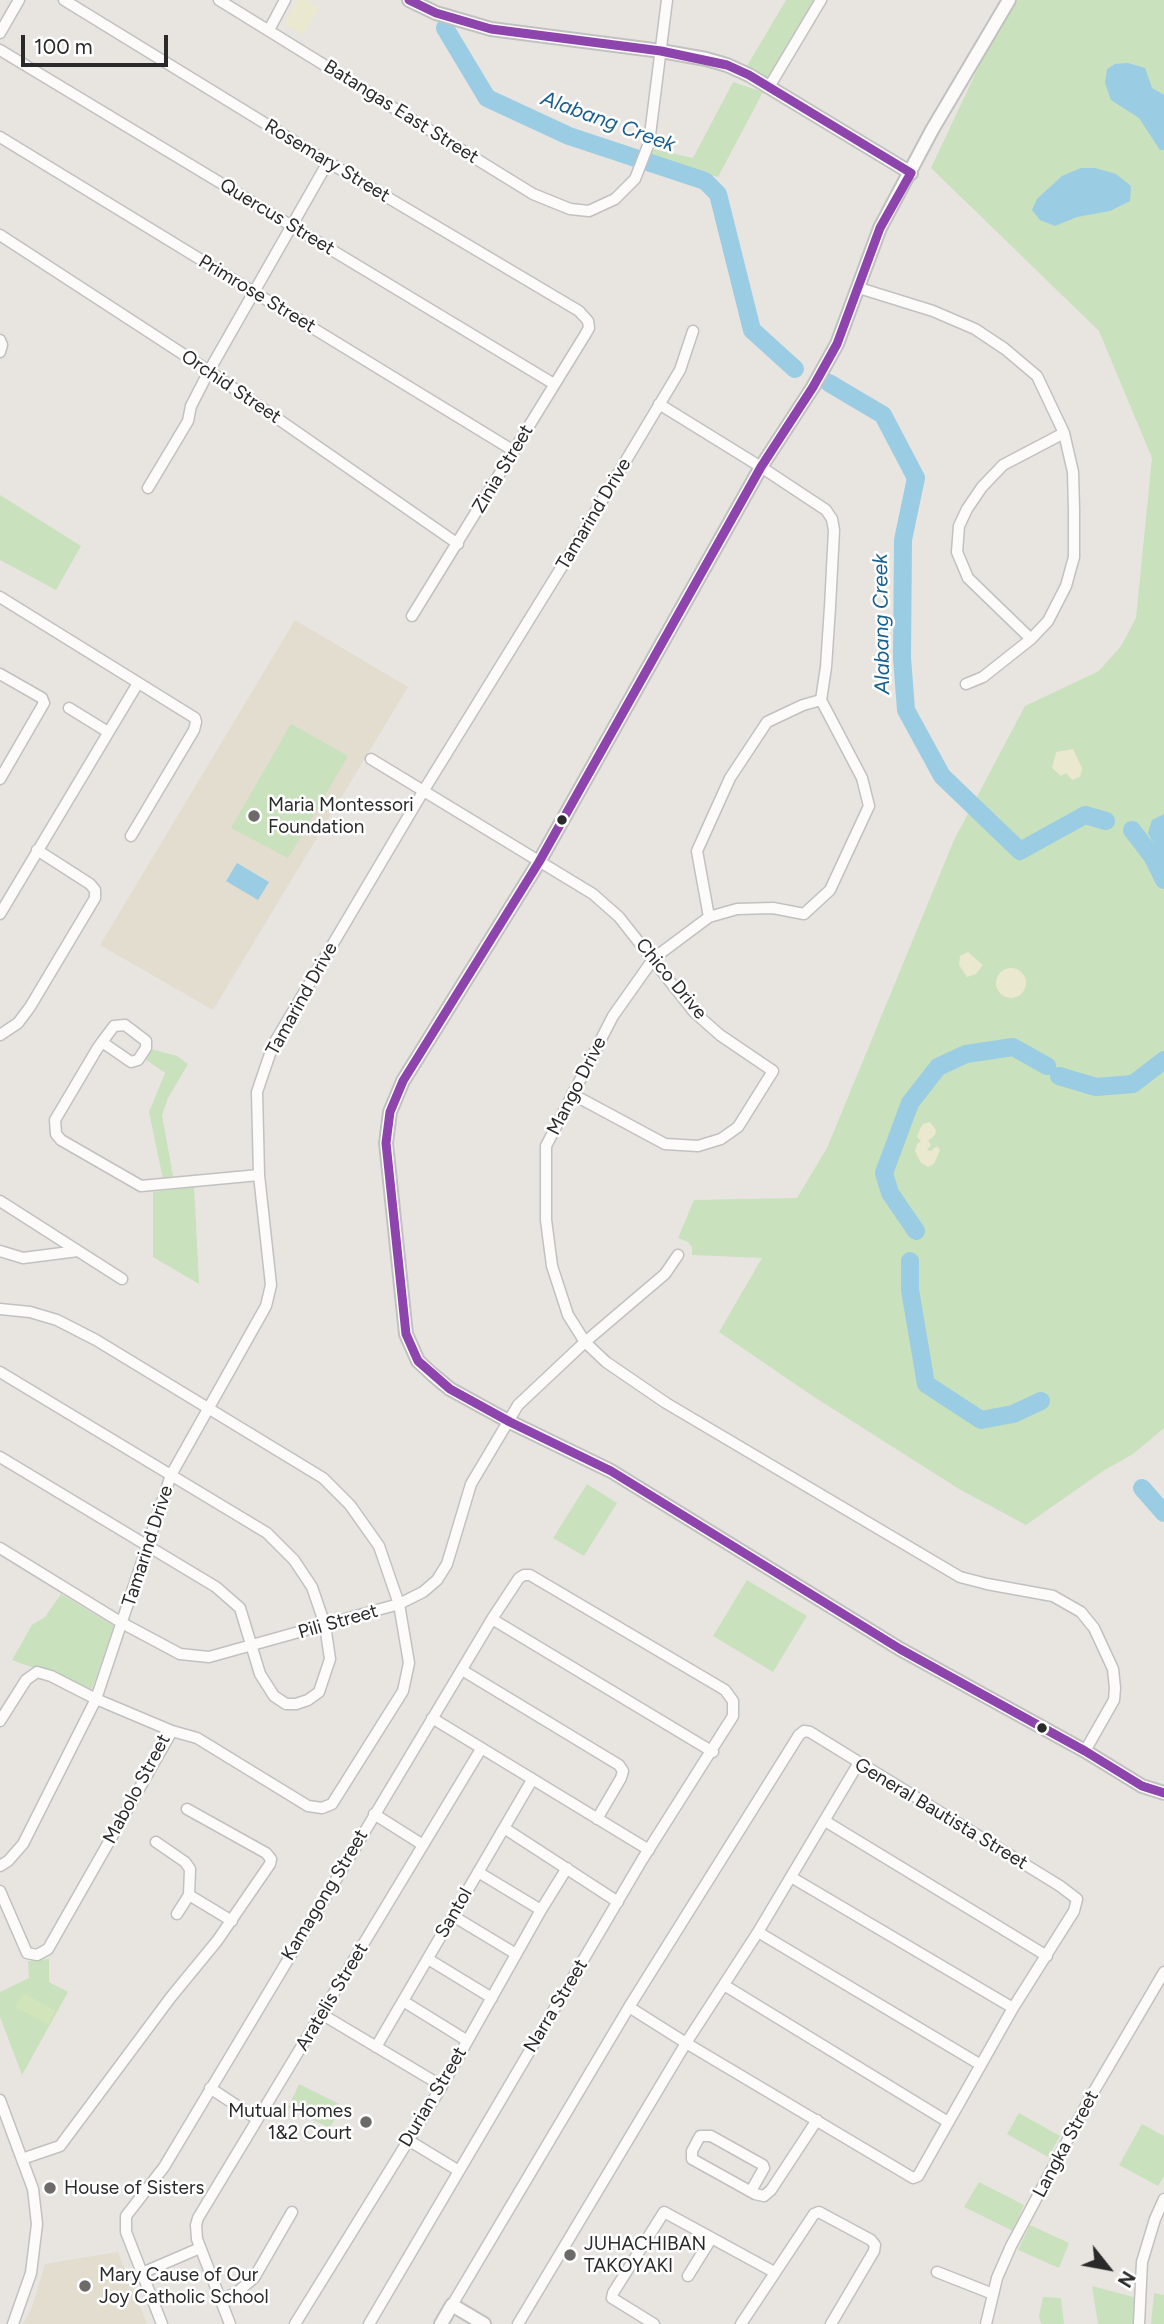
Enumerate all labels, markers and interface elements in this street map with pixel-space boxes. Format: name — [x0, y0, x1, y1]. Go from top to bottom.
scale bar — [24, 21, 172, 65]
text: 100 m — [34, 34, 93, 59]
street label: Batangas East Street — [319, 55, 483, 169]
water label: Alabang Creek — [538, 86, 678, 158]
street label: Rosemary Street — [260, 115, 394, 207]
street label: Quercus Street — [215, 174, 339, 260]
street label: Primrose Street — [194, 250, 320, 338]
street label: Orchid Street — [177, 345, 285, 429]
street label: Zinia Street — [468, 421, 538, 517]
street label: Tamarind Drive — [552, 454, 636, 574]
water label: Alabang Creek — [868, 553, 896, 695]
place label: Maria Montessori Foundation — [268, 794, 414, 838]
marker: Maria Montessori Foundation — [246, 808, 262, 824]
unlabelled marker — [555, 813, 569, 827]
street label: Chico Drive — [631, 934, 711, 1024]
street label: Tamarind Drive — [261, 938, 343, 1060]
street label: Mango Drive — [543, 1033, 611, 1139]
street label: Tamarind Drive — [118, 1483, 178, 1609]
street label: Pili Street — [295, 1600, 381, 1644]
unlabelled marker — [1035, 1721, 1049, 1735]
street label: Mabolo Street — [99, 1730, 175, 1848]
street label: General Bautista Street — [850, 1753, 1032, 1875]
street label: Kamagong Street — [277, 1825, 373, 1965]
street label: Santol — [431, 1884, 477, 1942]
street label: Aratelis Street — [291, 1939, 373, 2055]
street label: Narra Street — [519, 1955, 593, 2057]
street label: Durian Street — [394, 2043, 472, 2151]
street label: Langka Street — [1028, 2087, 1104, 2201]
place label: Mutual Homes 1&2 Court — [228, 2100, 352, 2144]
marker: Mutual Homes 1&2 Court — [358, 2114, 374, 2130]
place label: House of Sisters — [64, 2177, 204, 2199]
marker: House of Sisters — [42, 2180, 58, 2196]
place label: JUHACHIBAN TAKOYAKI — [584, 2233, 706, 2277]
north arrow — [1073, 2233, 1143, 2303]
marker: JUHACHIBAN TAKOYAKI — [562, 2247, 578, 2263]
place label: Mary Cause of Our Joy Catholic School — [99, 2264, 269, 2308]
text: N — [1113, 2267, 1140, 2291]
marker: Mary Cause of Our Joy Catholic School — [77, 2278, 93, 2294]

